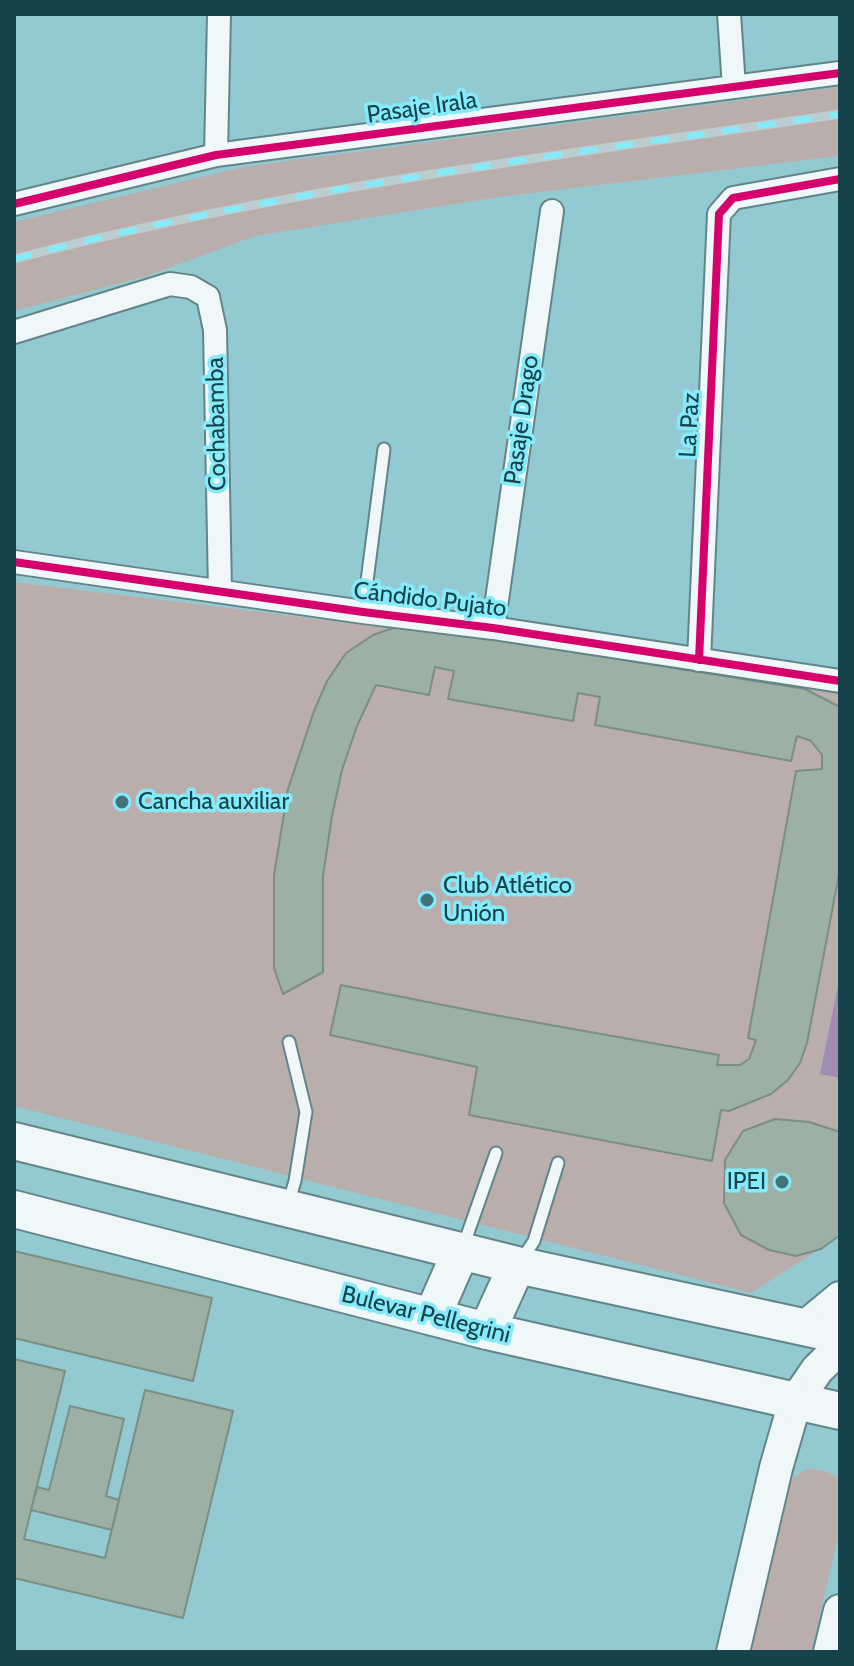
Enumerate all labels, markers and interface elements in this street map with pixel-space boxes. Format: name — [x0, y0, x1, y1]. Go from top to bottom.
street label: Pasaje Irala — [365, 86, 479, 130]
street label: Pasaje Drago — [499, 353, 545, 487]
street label: Cochabamba — [201, 357, 233, 491]
street label: La Paz — [674, 392, 706, 458]
street label: Cándido Pujato — [352, 576, 508, 624]
place label: Cancha auxiliar — [138, 788, 289, 816]
marker: Cancha auxiliar — [113, 793, 131, 811]
place label: Club Atlético Unión — [443, 872, 572, 928]
marker: Club Atlético Unión — [418, 891, 436, 909]
place label: IPEI — [727, 1168, 766, 1196]
marker: IPEI — [773, 1173, 791, 1191]
street label: Bulevar Pellegrini — [339, 1280, 513, 1350]

